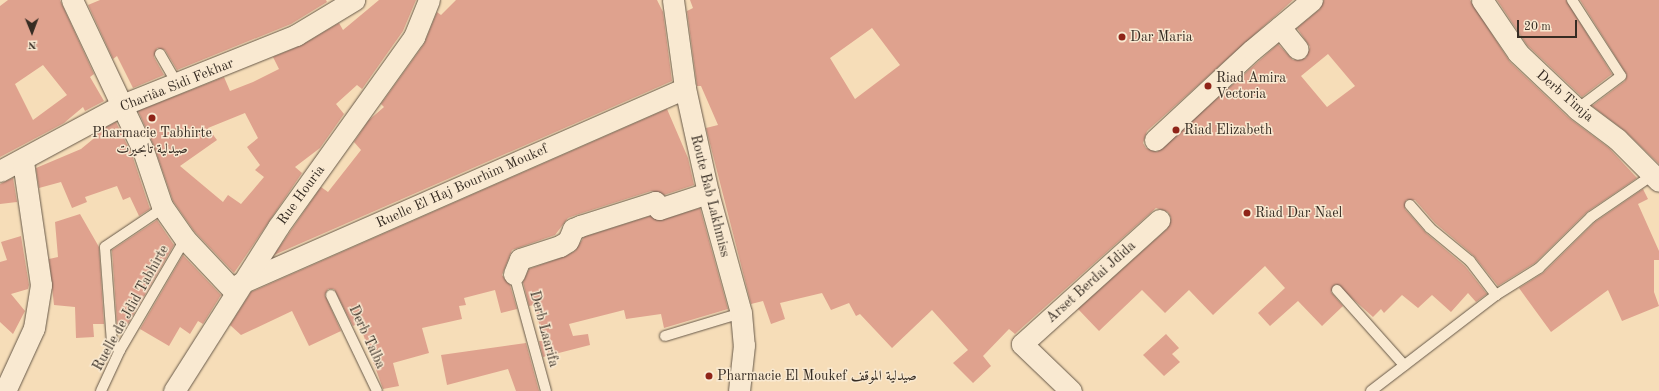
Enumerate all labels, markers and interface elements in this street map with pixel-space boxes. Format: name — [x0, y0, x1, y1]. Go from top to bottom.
north arrow — [12, 12, 52, 52]
scale bar — [1519, 12, 1579, 38]
text: 20 m — [1524, 21, 1551, 33]
place label: Dar Maria — [1130, 29, 1193, 45]
marker: Dar Maria — [1117, 32, 1127, 42]
text: N — [28, 39, 37, 50]
street label: Chariâa Sidi Fekhar — [118, 55, 236, 115]
street label: Derb Timja — [1533, 67, 1597, 125]
place label: Riad Amira Vectoria — [1216, 70, 1286, 102]
marker: Riad Amira Vectoria — [1203, 81, 1213, 91]
marker: Pharmacie Tabhirte صيدلية تابحيرت — [147, 113, 157, 123]
place label: Riad Elizabeth — [1184, 122, 1272, 138]
place label: Pharmacie Tabhirte صيدلية تابحيرت — [92, 125, 212, 158]
marker: Riad Elizabeth — [1171, 125, 1181, 135]
street label: Route Bab Lakhmiss — [687, 133, 733, 259]
street label: Ruelle El Haj Bourhim Moukef — [373, 140, 551, 232]
street label: Rue Houria — [274, 162, 328, 228]
place label: Riad Dar Nael — [1255, 205, 1342, 221]
marker: Riad Dar Nael — [1242, 208, 1252, 218]
street label: Arset Berdai Jdida — [1043, 237, 1139, 327]
street label: Ruelle de Jdid Tabhirte — [89, 242, 173, 374]
street label: Derb Laarifa — [526, 289, 562, 369]
street label: Derb Talba — [345, 303, 389, 371]
place label: Pharmacie El Moukef صيدلية الموقف — [717, 368, 917, 384]
marker: Pharmacie El Moukef صيدلية الموقف — [704, 371, 714, 381]

